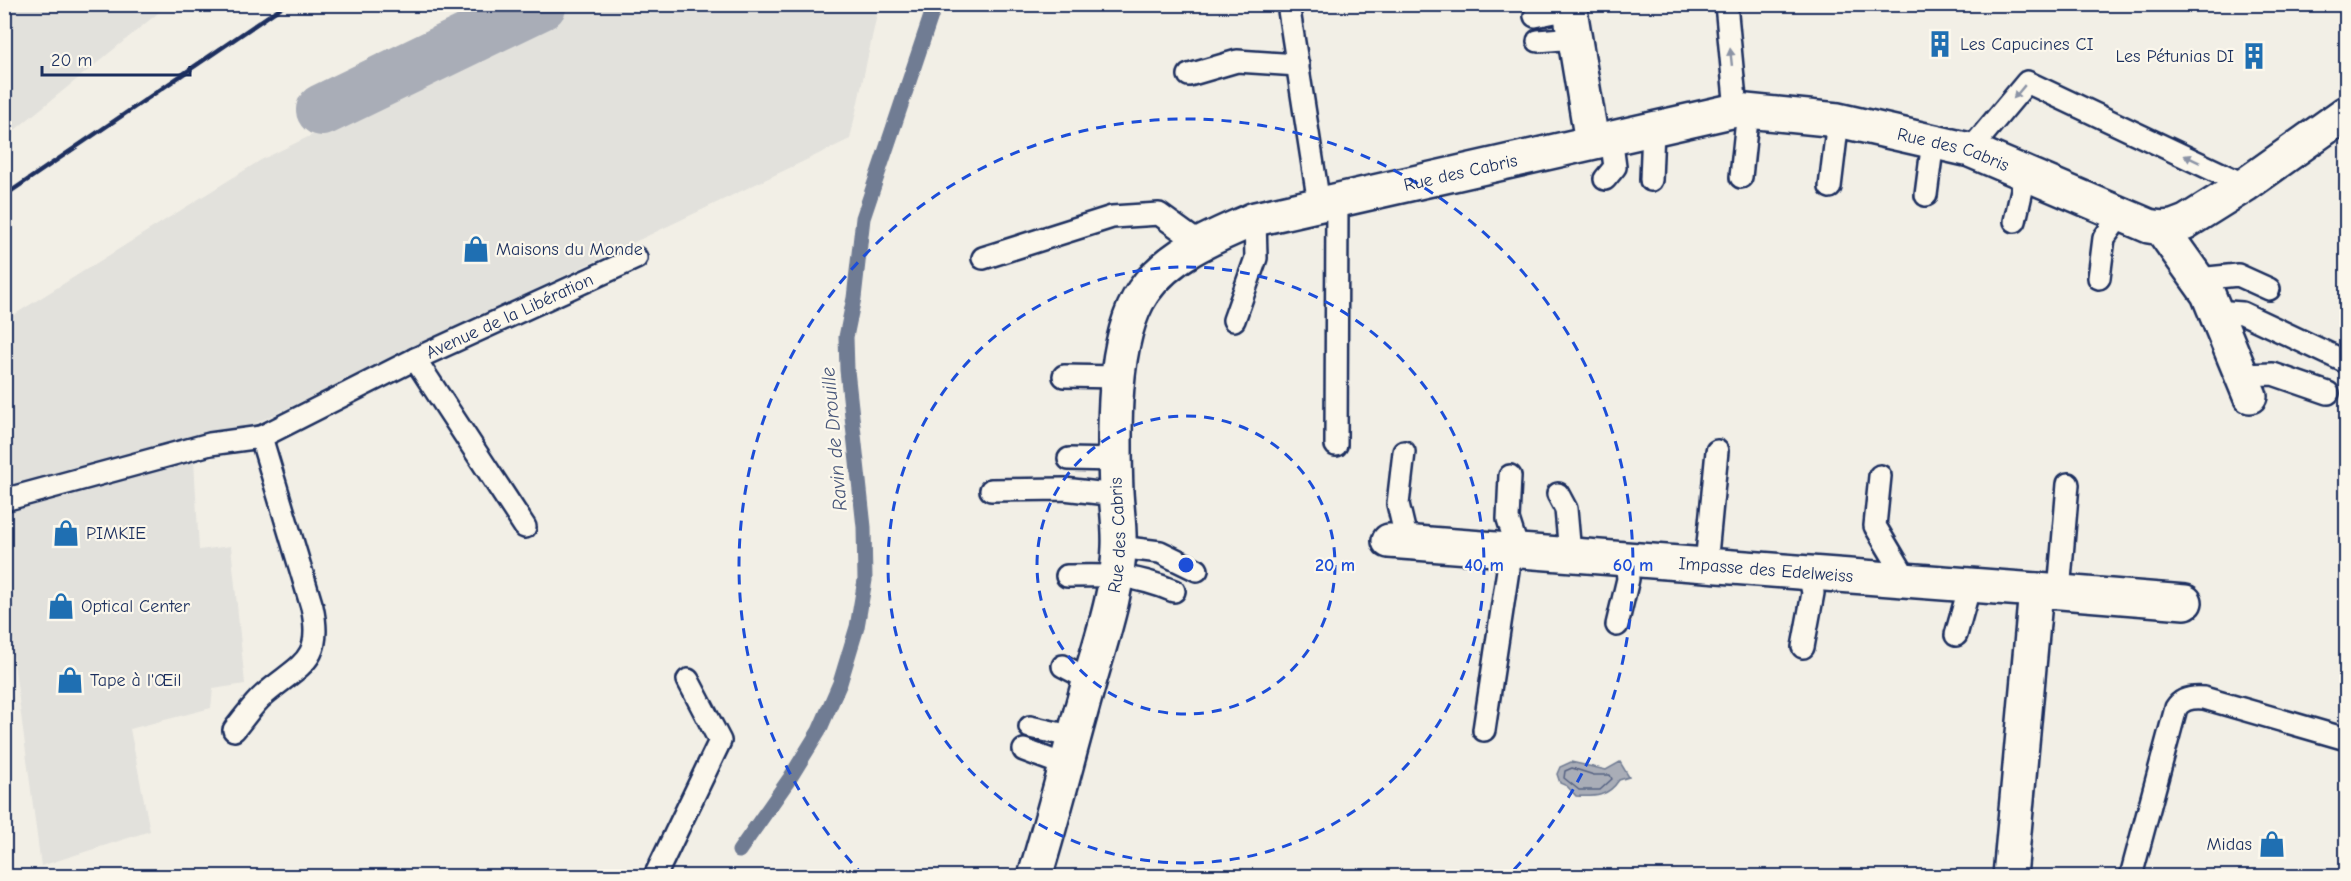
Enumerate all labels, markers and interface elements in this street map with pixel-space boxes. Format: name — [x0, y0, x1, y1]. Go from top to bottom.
building icon: Les Capucines CI — [1925, 29, 1955, 59]
place label: Les Capucines CI — [1960, 34, 2094, 55]
scale bar — [42, 39, 190, 77]
building icon: Les Pétunias DI — [2239, 41, 2269, 71]
place label: Les Pétunias DI — [2115, 46, 2234, 67]
one-way arrow — [1726, 47, 1736, 66]
text: 20 m — [51, 50, 92, 71]
one-way arrow — [2012, 84, 2025, 100]
street label: Rue des Cabris — [1895, 123, 2012, 176]
street label: Rue des Cabris — [1402, 149, 1519, 195]
one-way arrow — [2184, 155, 2201, 164]
shop icon: Maisons du Monde — [461, 234, 491, 264]
place label: Maisons du Monde — [496, 239, 643, 260]
street label: Avenue de la Libération — [423, 269, 596, 363]
water label: Ravin de Drouille — [816, 366, 852, 512]
street label: Rue des Cabris — [1103, 477, 1130, 595]
shop icon: PIMKIE — [51, 518, 81, 548]
place label: PIMKIE — [86, 523, 146, 544]
street label: Impasse des Edelweiss — [1678, 552, 1854, 587]
centre of rings — [1176, 555, 1196, 575]
text: 20 m — [1315, 555, 1355, 576]
text: 40 m — [1464, 555, 1504, 576]
text: 60 m — [1613, 555, 1653, 576]
shop icon: Optical Center — [46, 591, 76, 621]
place label: Optical Center — [81, 596, 191, 617]
shop icon: Tape à l'Œil — [55, 665, 85, 695]
place label: Tape à l'Œil — [90, 670, 181, 691]
shop icon: Midas — [2257, 829, 2287, 859]
place label: Midas — [2207, 834, 2252, 855]

